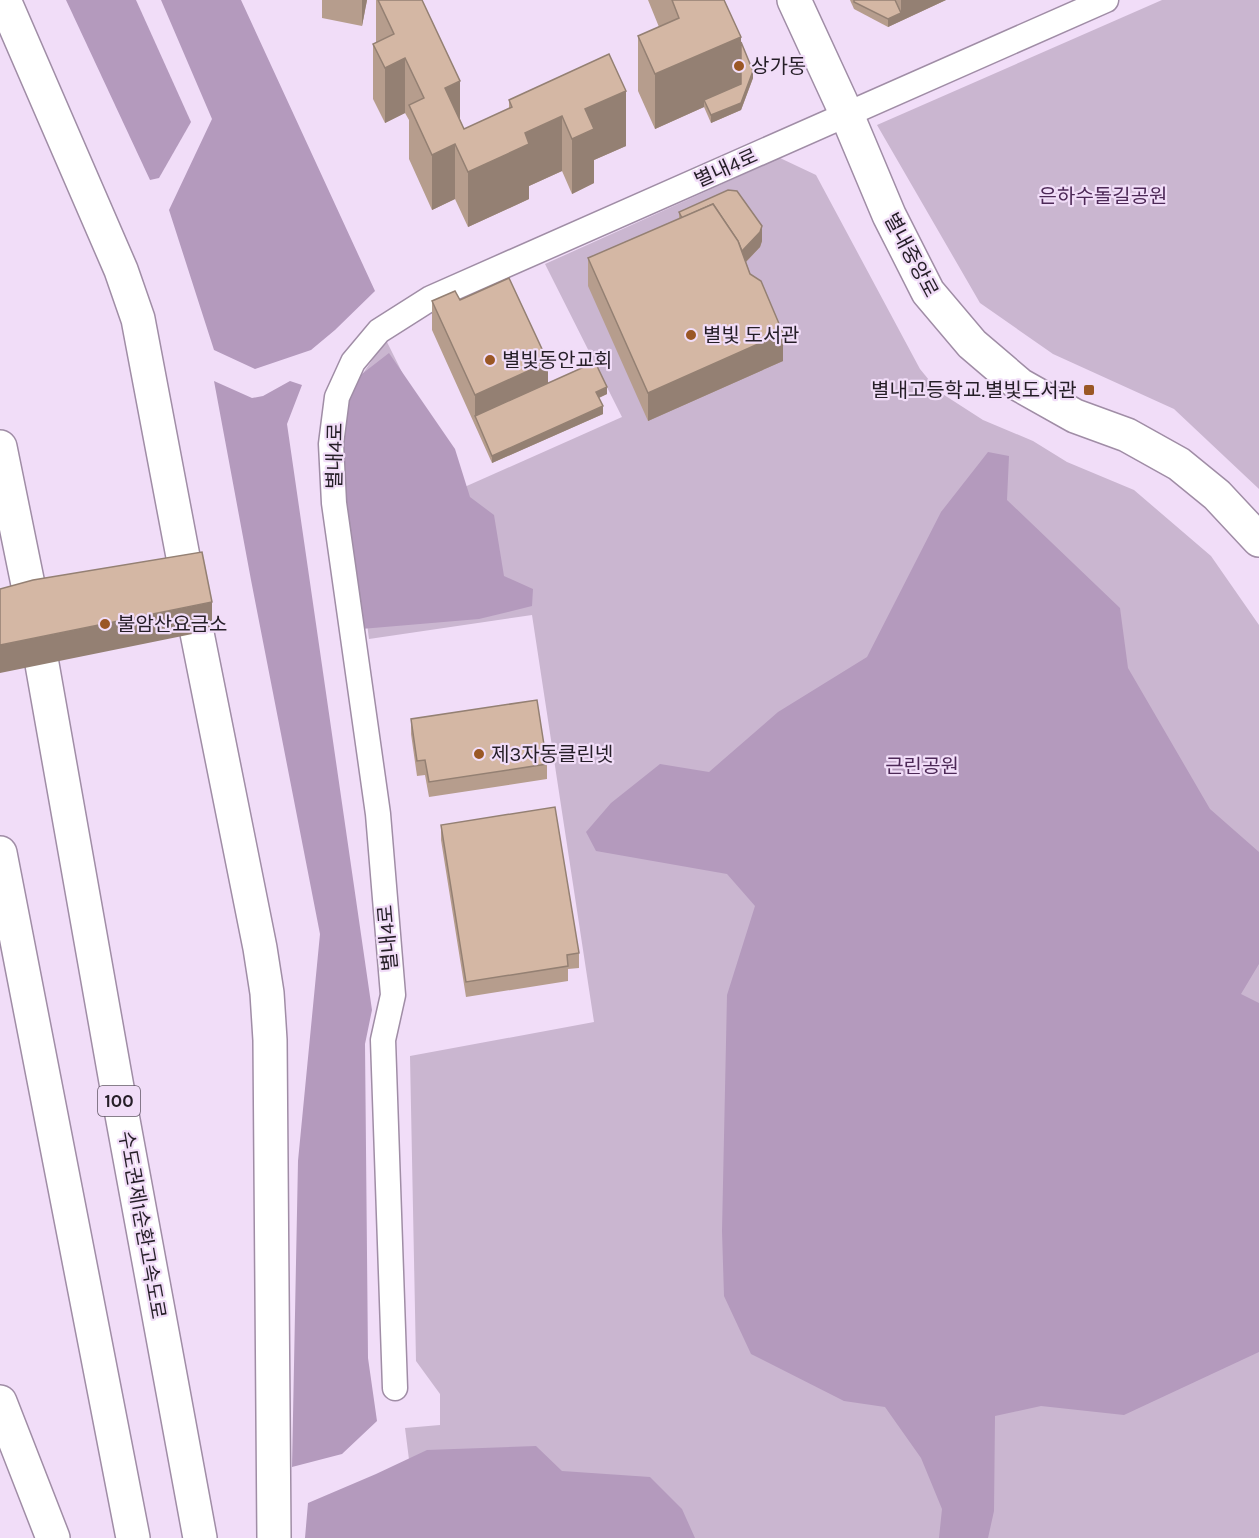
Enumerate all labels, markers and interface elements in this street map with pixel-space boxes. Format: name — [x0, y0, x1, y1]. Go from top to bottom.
place label: 상가동 — [751, 55, 806, 78]
marker: 상가동 — [732, 59, 746, 73]
street label: 별내4로 — [691, 144, 761, 192]
park label: 은하수돌길공원 — [1039, 185, 1167, 208]
street label: 별내중앙로 — [879, 209, 943, 301]
place label: 별빛 도서관 — [703, 324, 800, 347]
marker: 별빛 도서관 — [684, 328, 698, 342]
place label: 별빛동안교회 — [502, 349, 612, 372]
marker: 별빛동안교회 — [483, 353, 497, 367]
place label: 별내고등학교.별빛도서관 — [871, 379, 1077, 402]
marker: 별내고등학교.별빛도서관 — [1082, 383, 1096, 397]
street label: 별내4로 — [323, 423, 347, 489]
place label: 불암산요금소 — [117, 613, 227, 636]
marker: 불암산요금소 — [98, 617, 112, 631]
place label: 제3자동클린넷 — [491, 743, 613, 766]
marker: 제3자동클린넷 — [472, 747, 486, 761]
park label: 근린공원 — [885, 755, 959, 778]
street label: 별내4로 — [374, 904, 402, 972]
road number: 100 — [98, 1086, 140, 1116]
street label: 수도권제1순환고속도로 — [114, 1129, 170, 1321]

